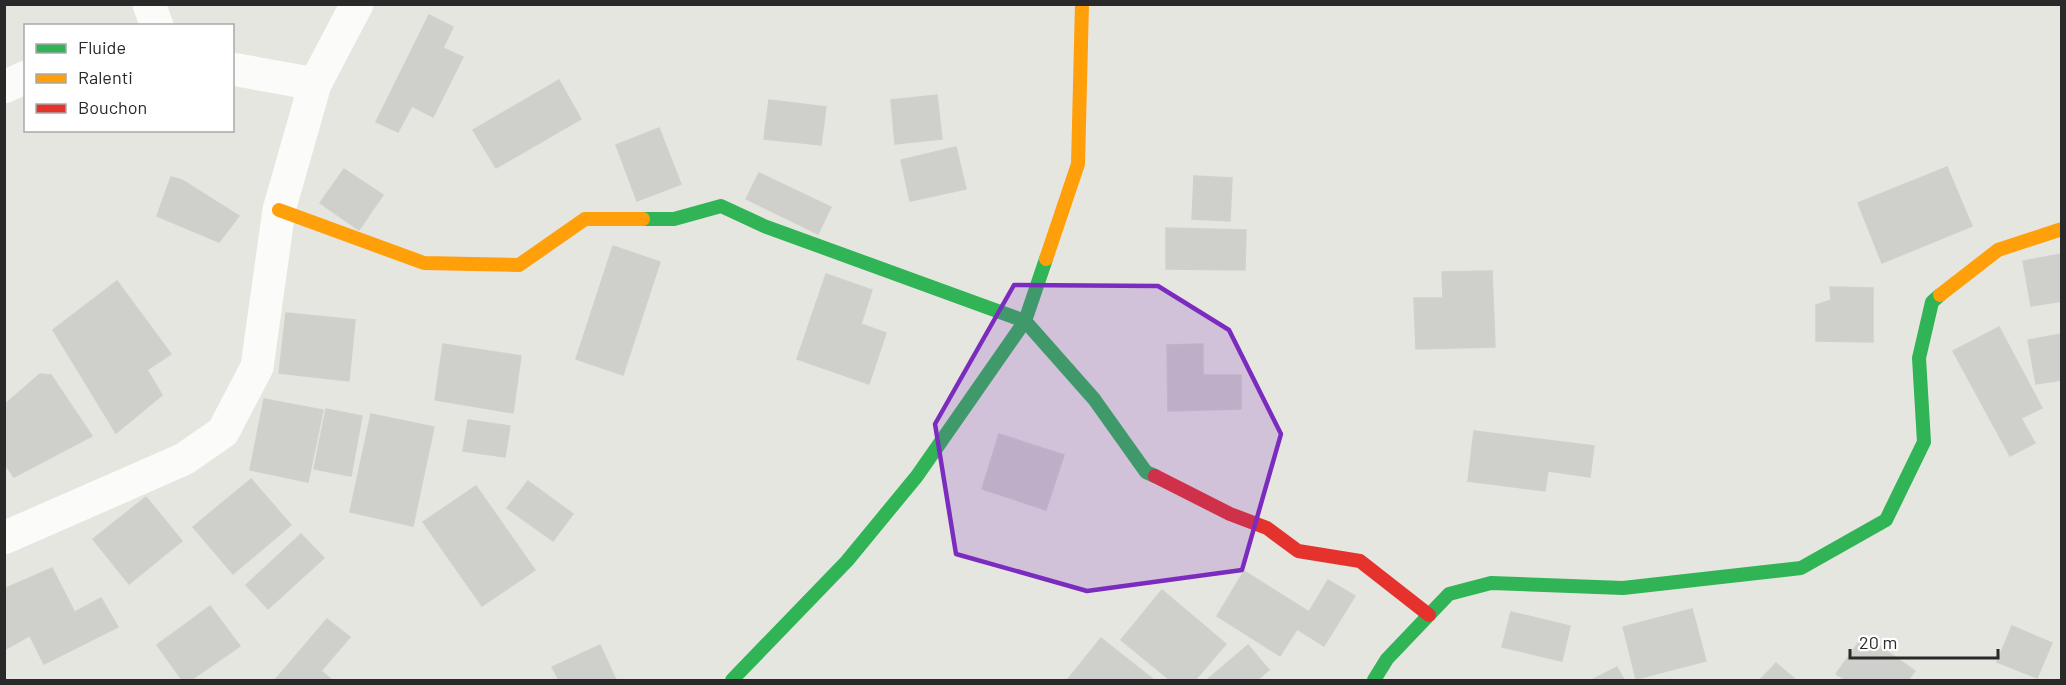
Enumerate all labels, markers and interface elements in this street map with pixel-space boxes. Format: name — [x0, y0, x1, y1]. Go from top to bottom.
legend — [24, 24, 234, 132]
text: Fluide — [78, 36, 126, 58]
text: Ralenti — [78, 66, 133, 88]
text: Bouchon — [78, 96, 147, 118]
scale bar — [1850, 622, 1998, 660]
text: 20 m — [1859, 631, 1897, 653]

